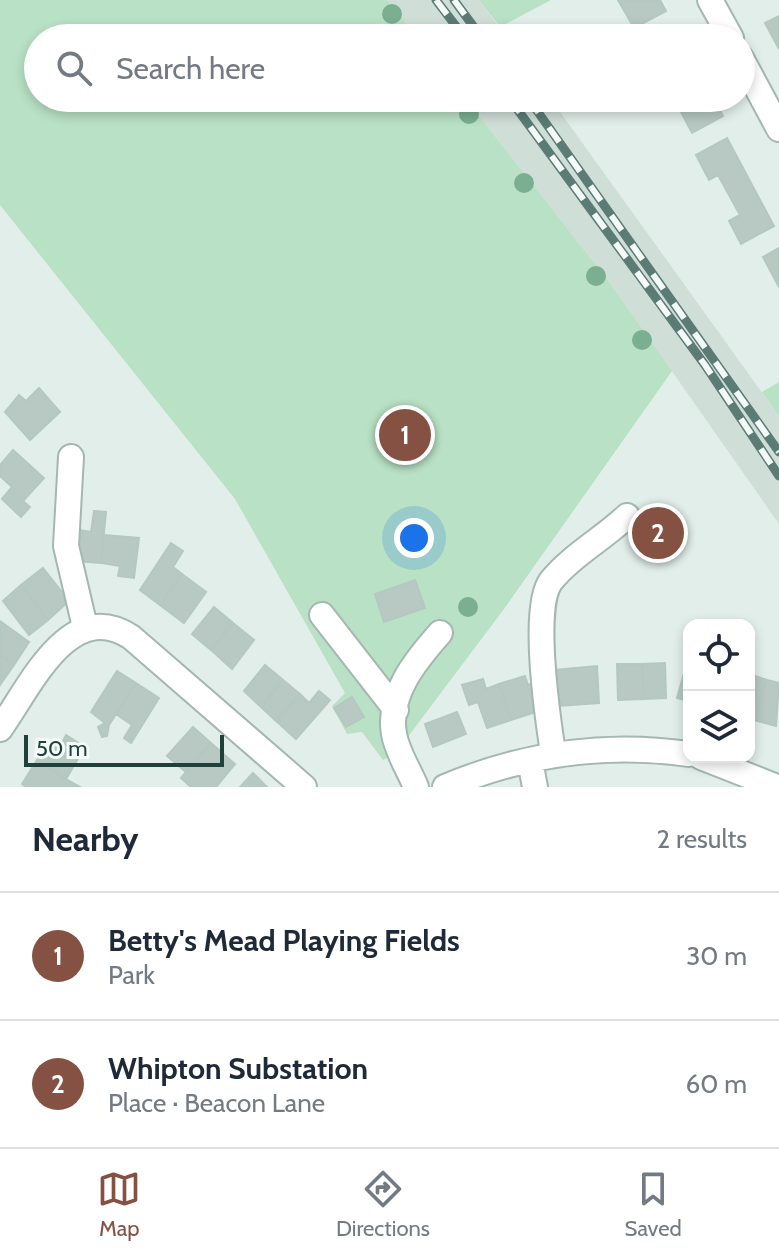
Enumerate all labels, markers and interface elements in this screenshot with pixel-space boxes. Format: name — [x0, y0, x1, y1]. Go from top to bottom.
search box — [24, 24, 755, 112]
icon: search — [52, 46, 96, 90]
text: Search here — [116, 50, 265, 87]
pin: 1 — [379, 405, 431, 465]
pin: 2 — [632, 503, 684, 563]
your location — [394, 518, 434, 558]
map controls — [683, 619, 755, 763]
button: locate — [683, 619, 755, 691]
button: layers — [683, 691, 755, 763]
scale bar — [24, 731, 224, 767]
text: 50 m — [36, 735, 88, 762]
text: Nearby — [32, 818, 139, 860]
text: 2 results — [656, 823, 747, 855]
text: Betty's Mead Playing Fields — [108, 922, 460, 959]
text: 1 — [53, 940, 63, 972]
text: 30 m — [686, 940, 747, 972]
text: Park — [108, 959, 155, 991]
text: Whipton Substation — [108, 1050, 368, 1087]
text: 2 — [51, 1068, 65, 1100]
text: 60 m — [685, 1068, 747, 1100]
text: Place · Beacon Lane — [108, 1087, 325, 1119]
tab: Map — [97, 1167, 141, 1242]
tab: Directions — [336, 1167, 430, 1242]
tab: Saved — [625, 1167, 682, 1242]

